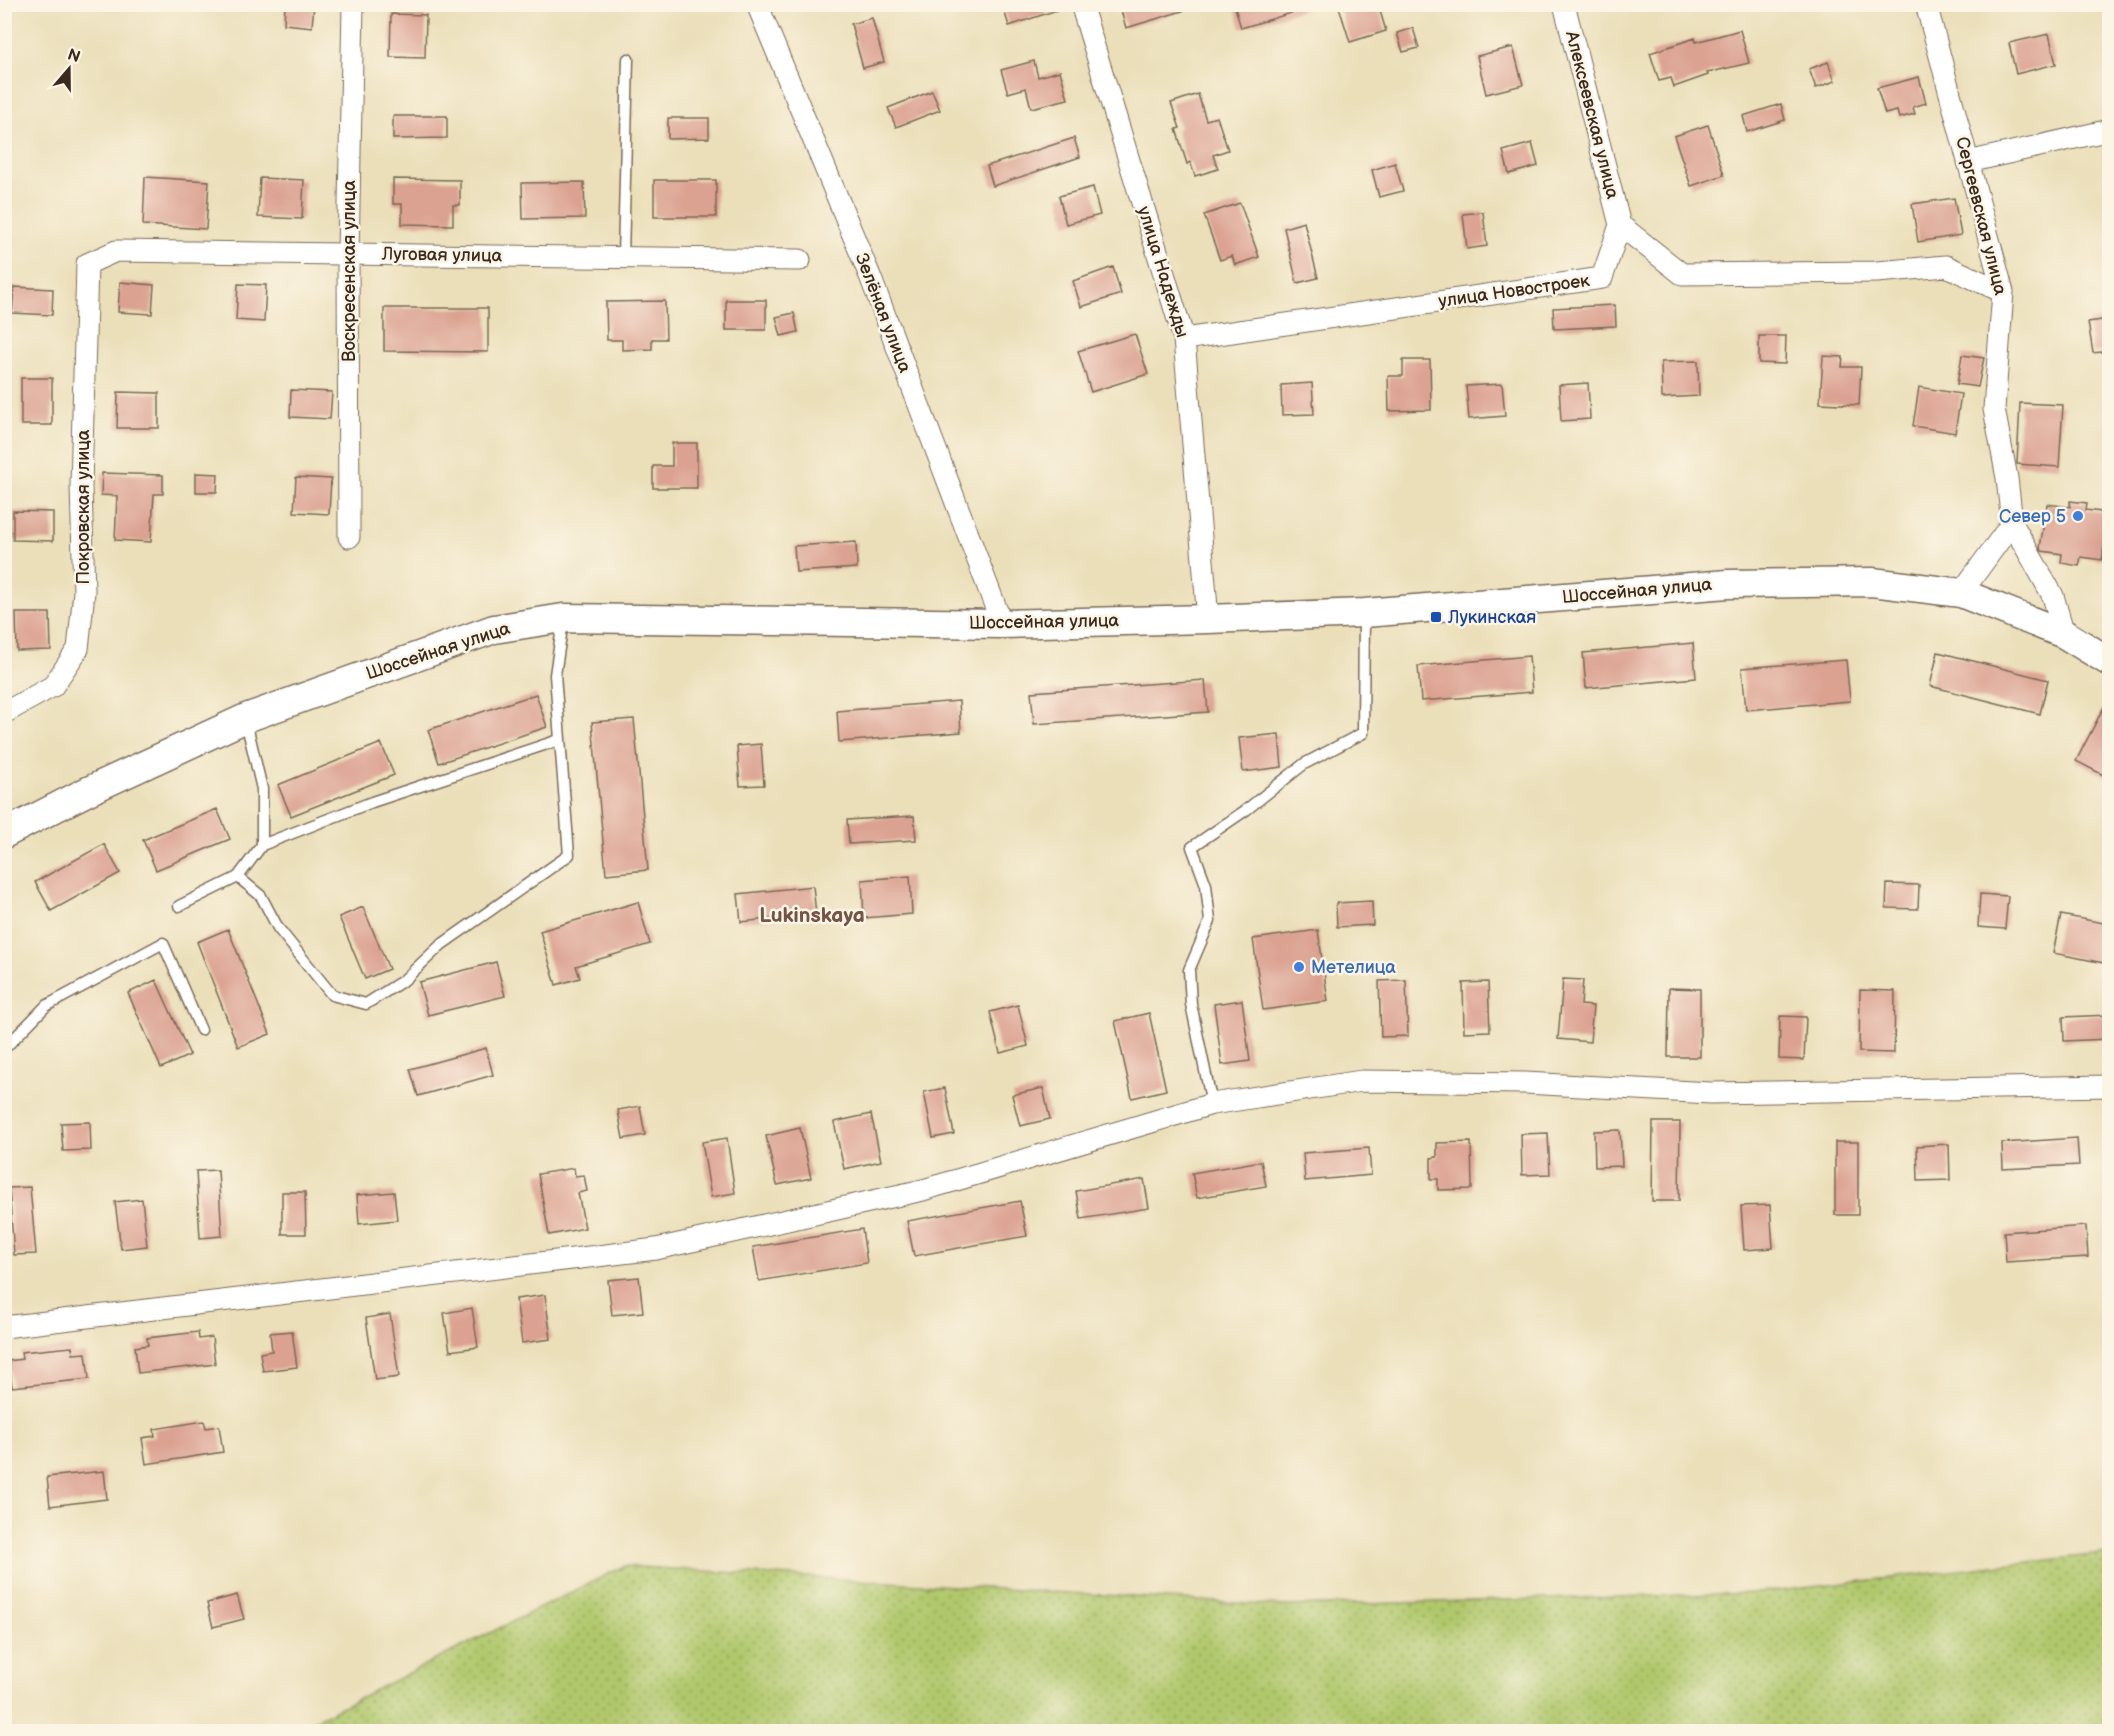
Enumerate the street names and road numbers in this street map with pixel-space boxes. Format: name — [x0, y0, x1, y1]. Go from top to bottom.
street label: Алексеевская улица — [1561, 28, 1623, 201]
street label: Сергеевская улица — [1951, 135, 2011, 298]
street label: Воскресенская улица — [339, 180, 360, 362]
street label: улица Надежды — [1133, 204, 1193, 340]
street label: Луговая улица — [381, 243, 503, 267]
street label: Зелёная улица — [851, 250, 916, 376]
street label: улица Новостроек — [1437, 270, 1591, 312]
street label: Покровская улица — [73, 429, 94, 584]
street label: Шоссейная улица — [1561, 574, 1713, 608]
street label: Шоссейная улица — [969, 610, 1120, 634]
street label: Шоссейная улица — [363, 618, 513, 684]

